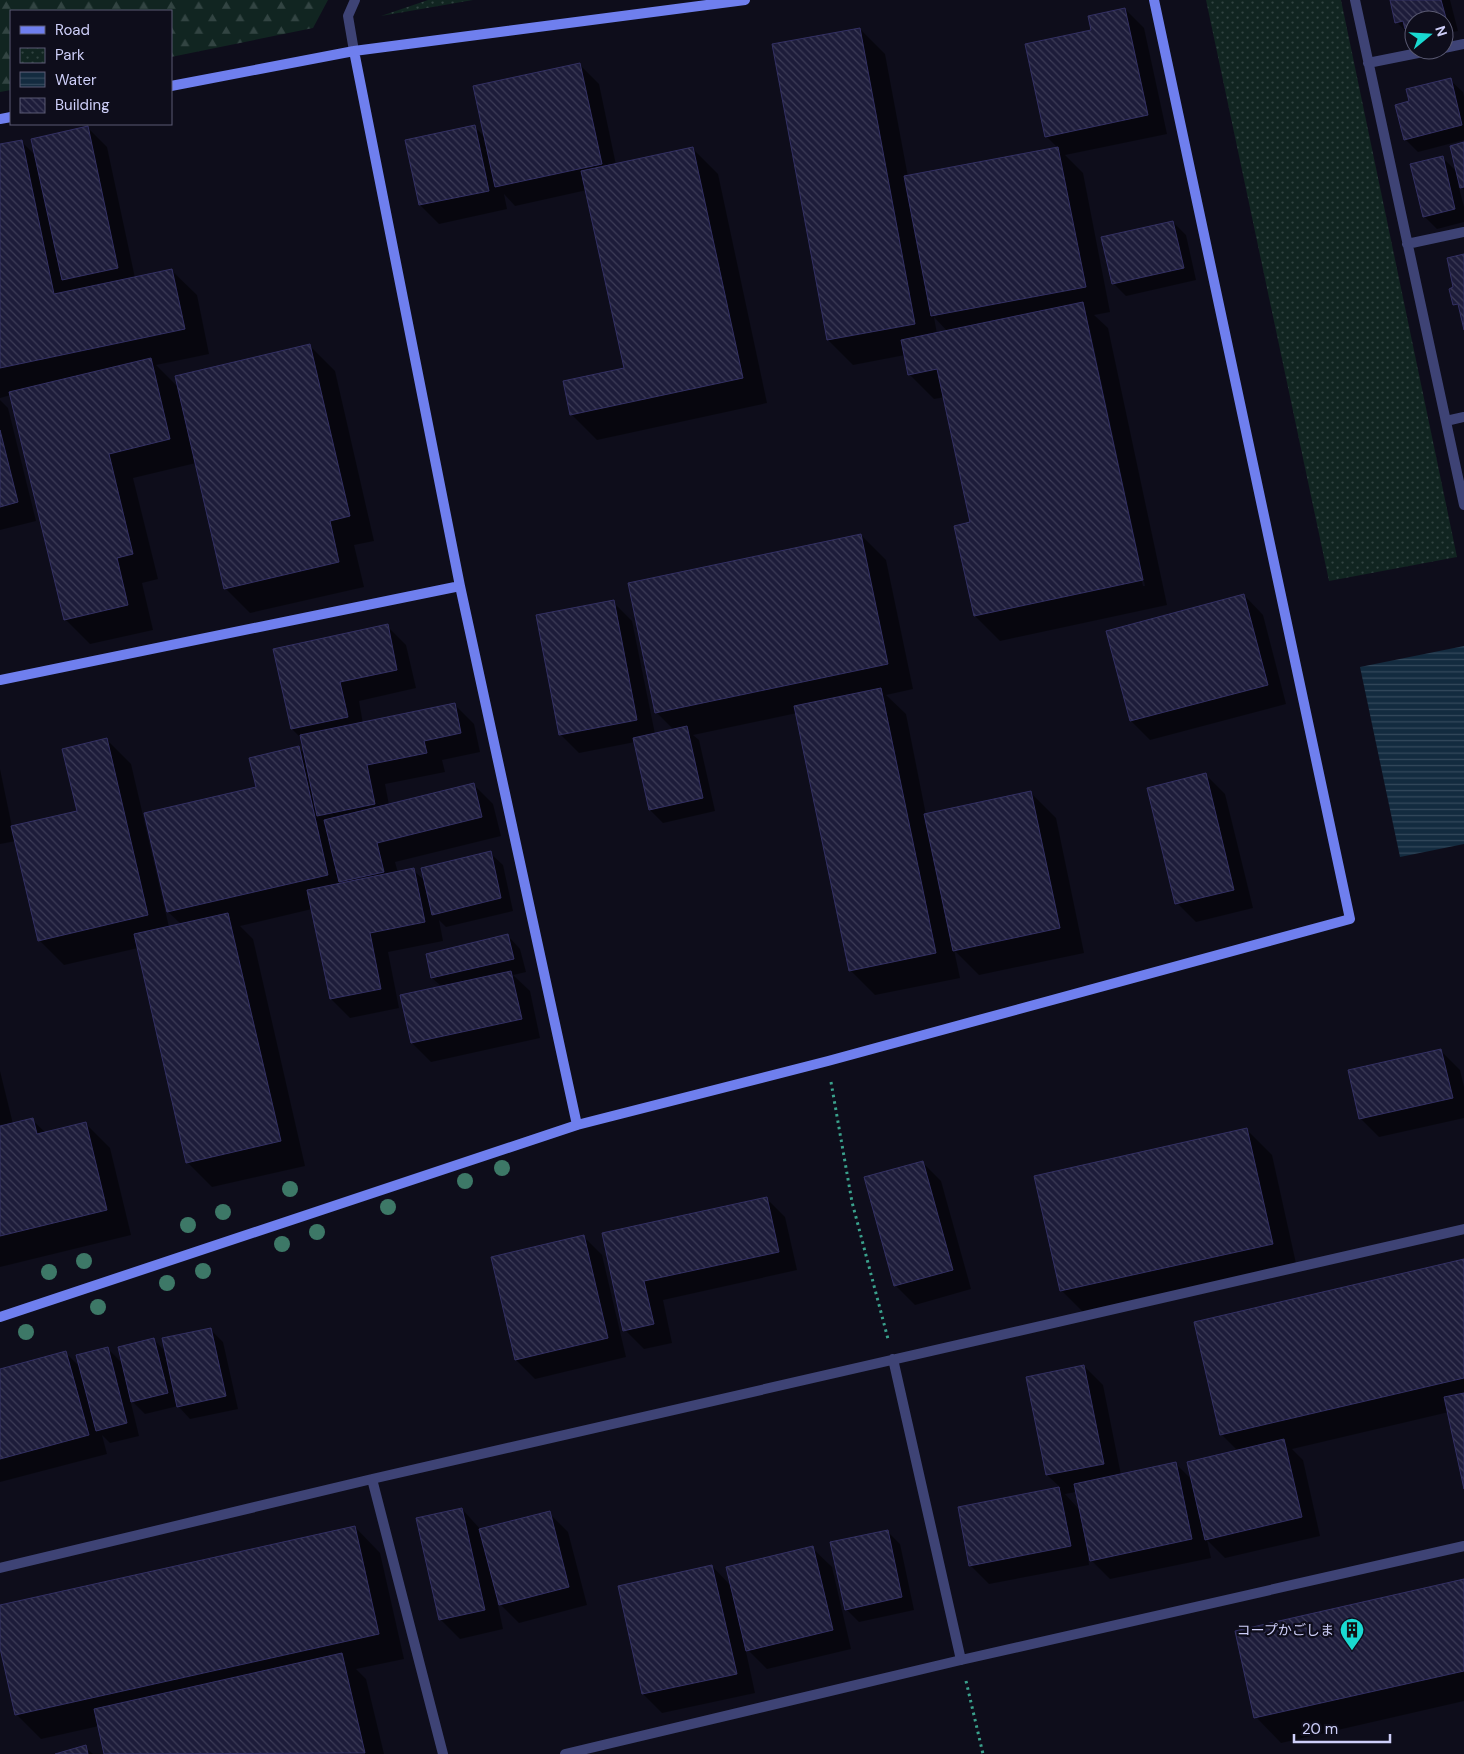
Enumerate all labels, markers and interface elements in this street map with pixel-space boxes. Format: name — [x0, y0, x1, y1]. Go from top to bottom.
legend — [10, 10, 172, 125]
north arrow — [1404, 10, 1454, 60]
text: Road — [55, 20, 90, 40]
text: N — [1431, 23, 1452, 39]
text: Park — [55, 45, 85, 65]
text: Water — [55, 70, 97, 90]
text: Building — [55, 95, 110, 115]
building icon: コープかごしま — [1339, 1617, 1365, 1651]
place label: コープかごしま — [1237, 1621, 1334, 1639]
scale bar — [1294, 1712, 1390, 1744]
text: 20 m — [1302, 1719, 1338, 1739]

